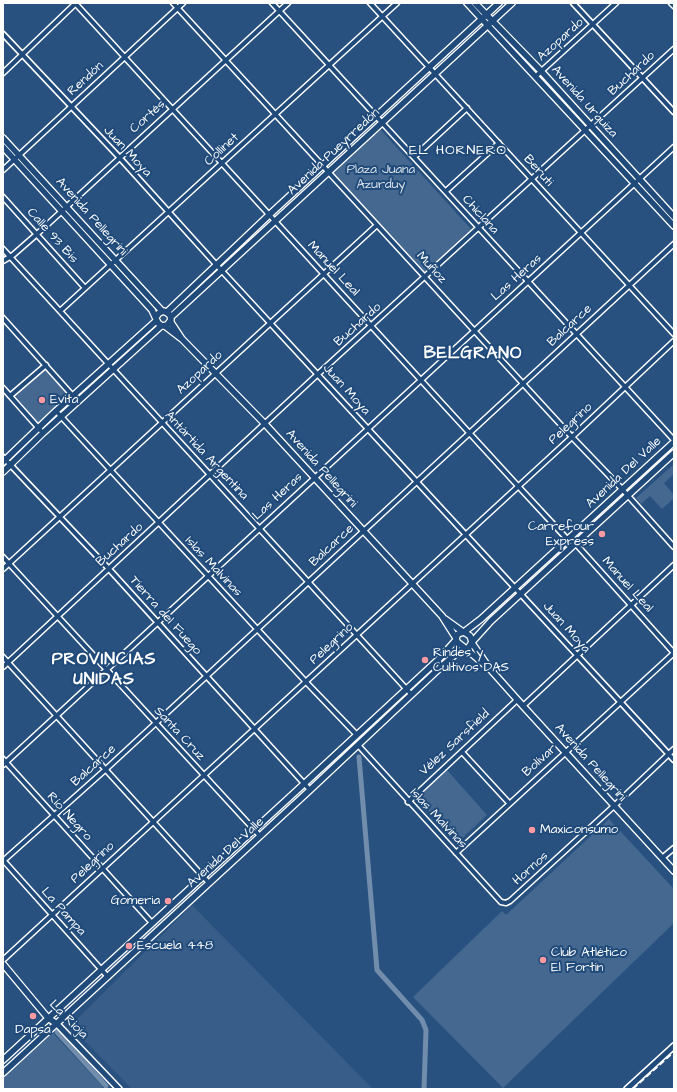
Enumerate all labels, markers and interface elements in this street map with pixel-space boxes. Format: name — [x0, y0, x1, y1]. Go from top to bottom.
street label: Azopardo — [535, 15, 587, 65]
street label: Buchardo — [605, 48, 659, 100]
street label: Rendón — [65, 59, 107, 99]
street label: Avenida Urquiza — [547, 63, 621, 141]
street label: Cortés — [127, 97, 169, 137]
street label: Avenida Pueyrredón — [285, 105, 383, 199]
street label: Juan Moya — [100, 123, 154, 181]
street label: Collinet — [202, 130, 242, 170]
district label: EL HORNERO — [409, 143, 507, 159]
street label: Beruti — [520, 152, 556, 190]
park label: Plaza Juana Azurduy — [347, 162, 415, 193]
street label: Avenida Pellegrini — [52, 175, 130, 259]
street label: Chiclana — [458, 192, 502, 238]
street label: Calle 93 Bis — [23, 205, 81, 267]
street label: Manuel Leal — [304, 238, 362, 300]
street label: Muñoz — [412, 249, 450, 287]
street label: Las Heras — [489, 251, 545, 305]
street label: Buchardo — [331, 300, 385, 350]
street label: Balcarce — [545, 301, 595, 351]
district label: BELGRANO — [424, 344, 522, 364]
street label: Azopardo — [174, 348, 226, 398]
street label: Juan Moya — [319, 361, 373, 419]
place label: Evita — [50, 392, 78, 408]
marker: Evita — [37, 395, 47, 405]
street label: Pelegrino — [546, 400, 596, 448]
street label: Antártida Argentina — [161, 408, 251, 504]
street label: Avenida Pellegrini — [282, 427, 360, 511]
street label: Avenida Del Valle — [583, 434, 665, 512]
street label: Las Heras — [250, 470, 306, 524]
place label: Carrefour Express — [528, 519, 594, 550]
street label: Buchardo — [93, 520, 147, 570]
street label: Balcarce — [307, 521, 357, 571]
marker: Carrefour Express — [597, 529, 607, 539]
street label: Islas Malvinas — [181, 534, 245, 600]
street label: Manuel Leal — [598, 554, 656, 616]
street label: Tierra del Fuego — [125, 573, 205, 659]
street label: Juan Moya — [539, 599, 593, 657]
street label: Pelegrino — [307, 620, 357, 668]
place label: Rindes y Cultivos DAS — [433, 645, 509, 676]
district label: PROVINCIAS UNIDAS — [52, 650, 156, 690]
marker: Rindes y Cultivos DAS — [420, 655, 430, 665]
street label: Santa Cruz — [150, 704, 208, 764]
street label: Vélez Sarsfield — [417, 707, 493, 779]
street label: Avenida Pellegrini — [551, 721, 629, 805]
street label: Bolívar — [520, 741, 560, 781]
street label: Balcarce — [68, 742, 120, 790]
street label: Islas Malvinas — [406, 786, 470, 852]
street label: Río Negro — [43, 789, 95, 845]
street label: Avenida Del Valle — [184, 815, 268, 891]
place label: Maxiconsumo — [540, 822, 618, 838]
marker: Maxiconsumo — [527, 825, 537, 835]
street label: Pelegrino — [68, 839, 118, 887]
street label: Hornos — [510, 849, 552, 889]
street label: La Pampa — [37, 885, 89, 939]
place label: Gomeria — [111, 893, 160, 909]
marker: Gomeria — [163, 896, 173, 906]
place label: Escuela 448 — [137, 938, 213, 954]
marker: Escuela 448 — [124, 941, 134, 951]
place label: Club Atlético El Fortín — [551, 945, 627, 976]
marker: Club Atlético El Fortín — [538, 955, 548, 965]
street label: La Rioja — [45, 997, 91, 1043]
marker: Dapsa — [28, 1011, 38, 1021]
place label: Dapsa — [15, 1022, 51, 1038]

